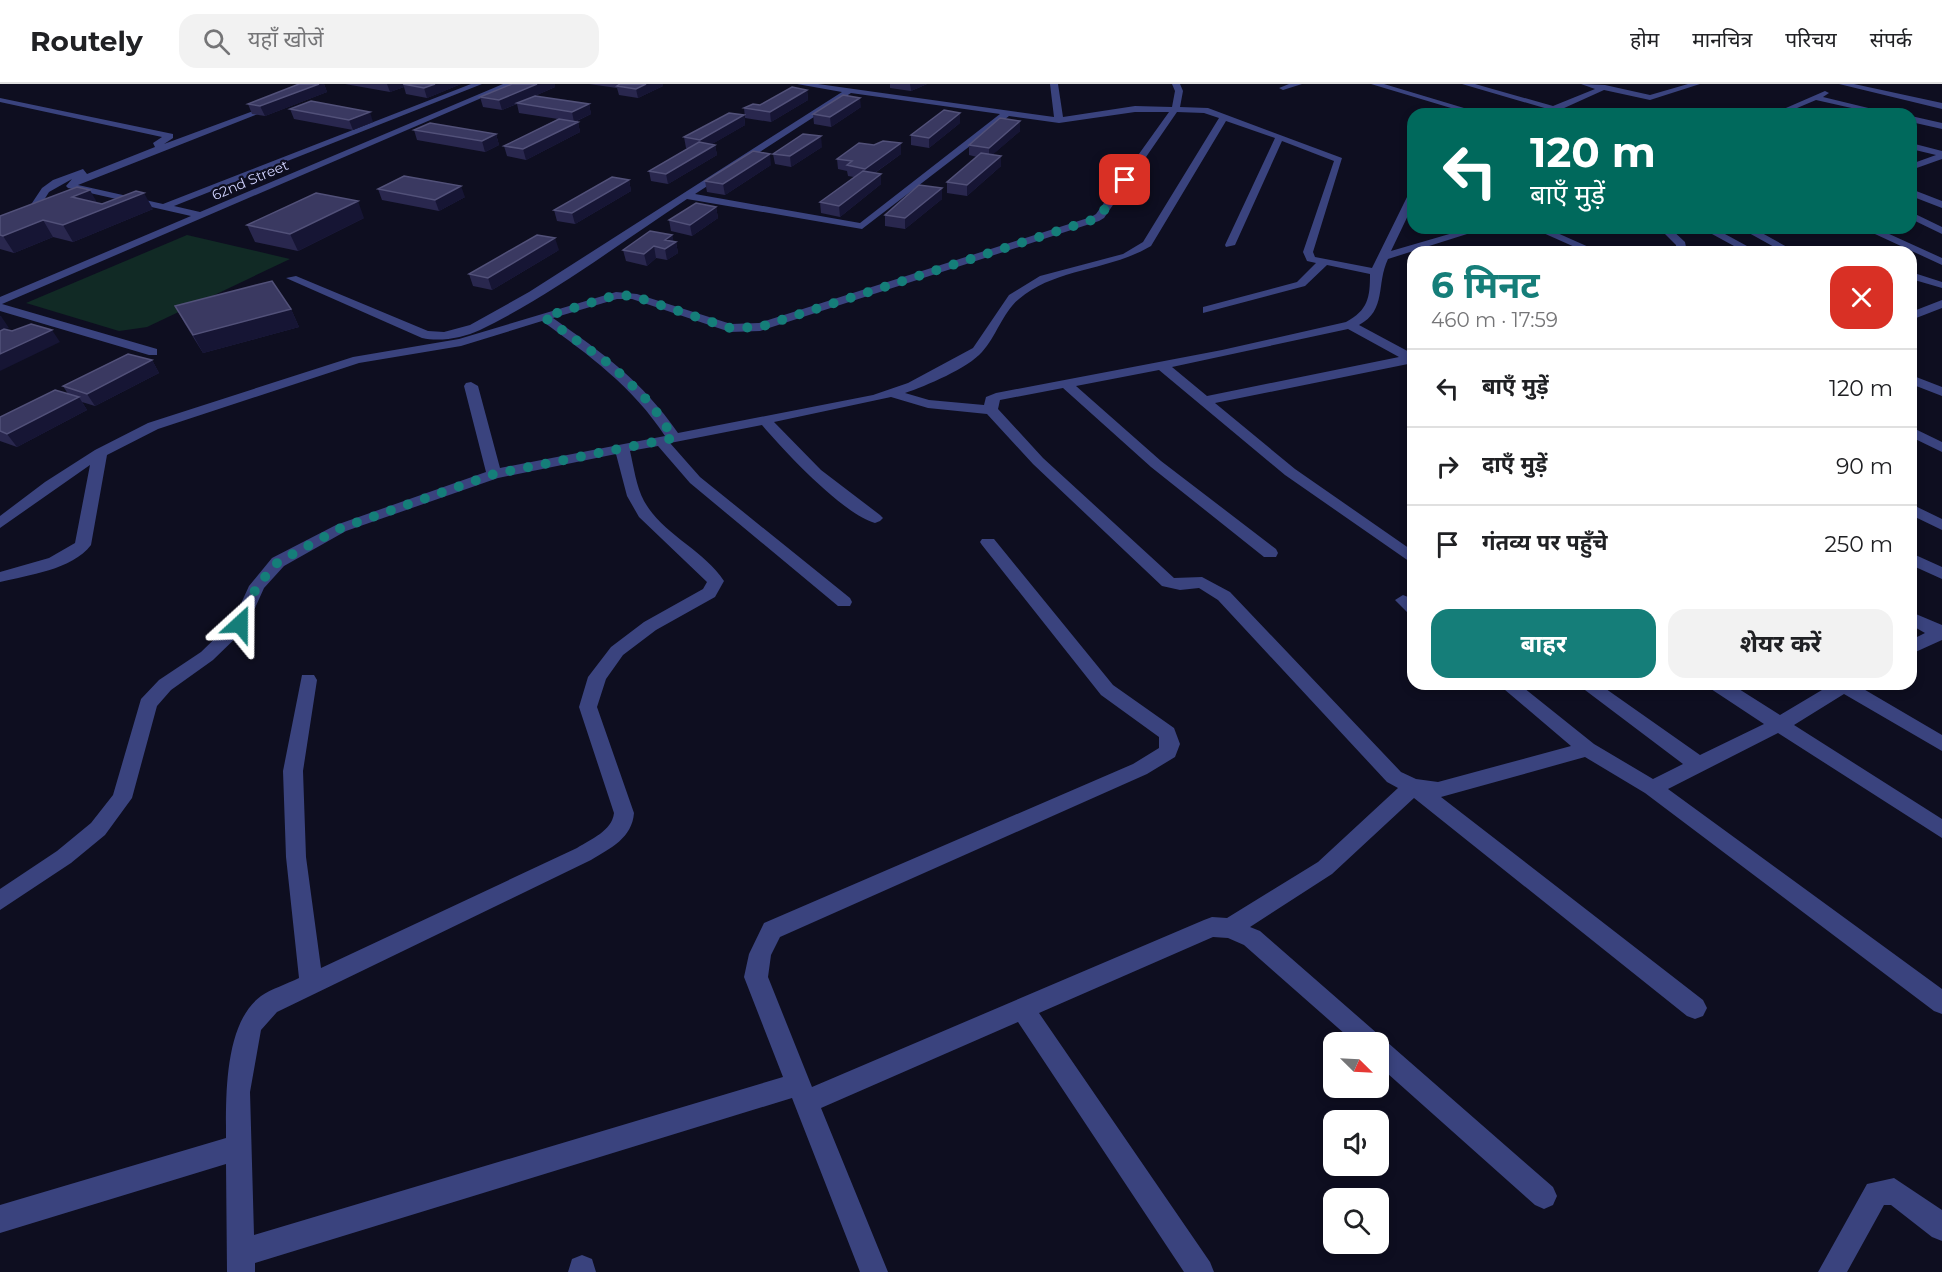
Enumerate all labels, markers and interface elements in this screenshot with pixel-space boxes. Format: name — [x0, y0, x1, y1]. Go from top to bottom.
search box — [179, 14, 599, 68]
text: Routely — [30, 24, 143, 58]
icon: search — [200, 25, 233, 58]
text: यहाँ खोजें — [248, 26, 324, 53]
text: होम — [1630, 27, 1659, 52]
text: मानचित्र — [1692, 27, 1752, 52]
text: परिचय — [1785, 27, 1837, 52]
text: संपर्क — [1870, 27, 1912, 52]
text: 120 m — [1530, 126, 1656, 178]
icon: left — [1431, 132, 1509, 210]
pin — [1099, 154, 1150, 205]
street label: 62nd Street — [209, 156, 291, 204]
icon: arrive — [1108, 163, 1141, 196]
text: बाएँ मुड़ें — [1530, 178, 1605, 211]
text: 6 मिनट — [1431, 263, 1540, 307]
button: close — [1830, 266, 1893, 329]
text: 460 m · 17:59 — [1431, 308, 1558, 332]
icon: left — [1431, 372, 1464, 405]
text: बाएँ मुड़ें — [1482, 373, 1549, 400]
text: 120 m — [1829, 375, 1893, 402]
icon: right — [1431, 450, 1464, 483]
text: दाएँ मुड़ें — [1482, 451, 1547, 478]
text: 90 m — [1836, 453, 1893, 480]
icon: arrive — [1431, 528, 1464, 561]
text: गंतव्य पर पहुँचे — [1482, 529, 1608, 556]
text: 250 m — [1824, 531, 1893, 558]
position arrow — [208, 592, 272, 656]
button: बाहर — [1431, 609, 1656, 678]
button: शेयर करें — [1668, 609, 1893, 678]
north arrow — [1323, 1032, 1389, 1098]
map controls — [1323, 1032, 1389, 1254]
button: sound — [1323, 1110, 1389, 1176]
button: search — [1323, 1188, 1389, 1254]

